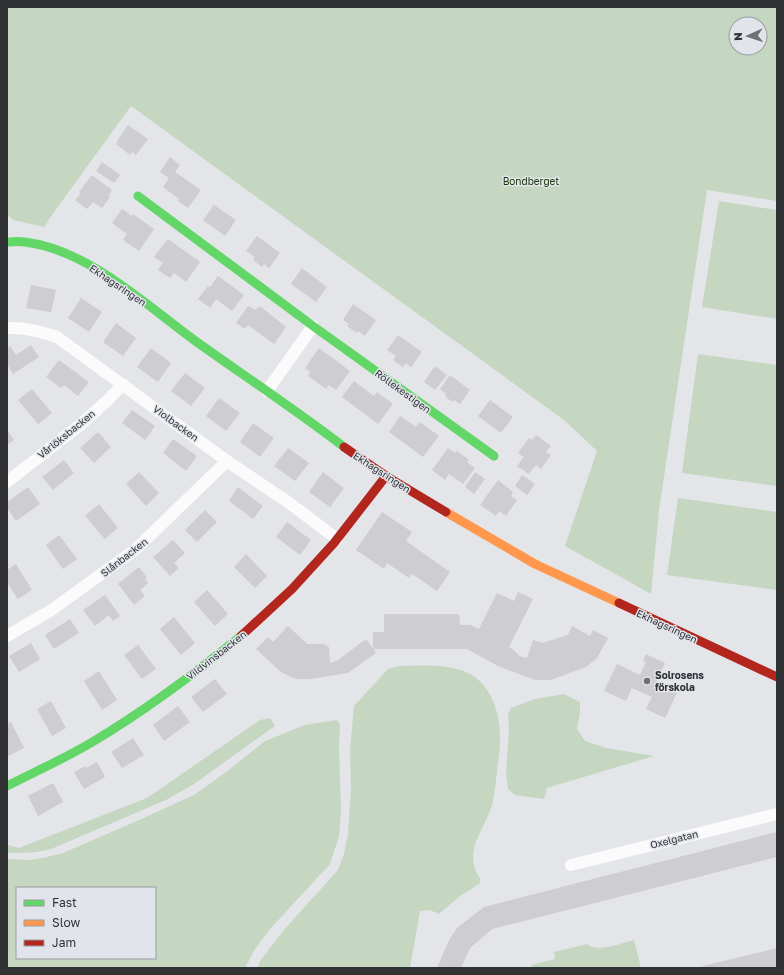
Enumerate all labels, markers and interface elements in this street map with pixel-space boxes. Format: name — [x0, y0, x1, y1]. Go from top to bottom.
north arrow — [728, 16, 768, 56]
text: N — [731, 32, 744, 41]
park label: Bondberget — [503, 175, 559, 187]
street label: Ekhagsringen — [87, 262, 149, 308]
street label: Röllekestigen — [373, 367, 433, 415]
street label: Violbacken — [151, 403, 201, 443]
street label: Vårlöksbacken — [35, 407, 97, 461]
street label: Ekhagsringen — [351, 449, 413, 495]
street label: Slånbacken — [98, 535, 150, 579]
street label: Ekhagsringen — [635, 607, 699, 645]
street label: Vildvinsbacken — [184, 628, 248, 682]
place label: Solrosens förskola — [655, 669, 704, 693]
marker: Solrosens förskola — [642, 676, 652, 686]
street label: Oxelgatan — [649, 827, 699, 851]
legend — [16, 887, 156, 959]
text: Fast — [52, 895, 77, 910]
text: Slow — [52, 915, 80, 930]
text: Jam — [52, 935, 76, 950]

